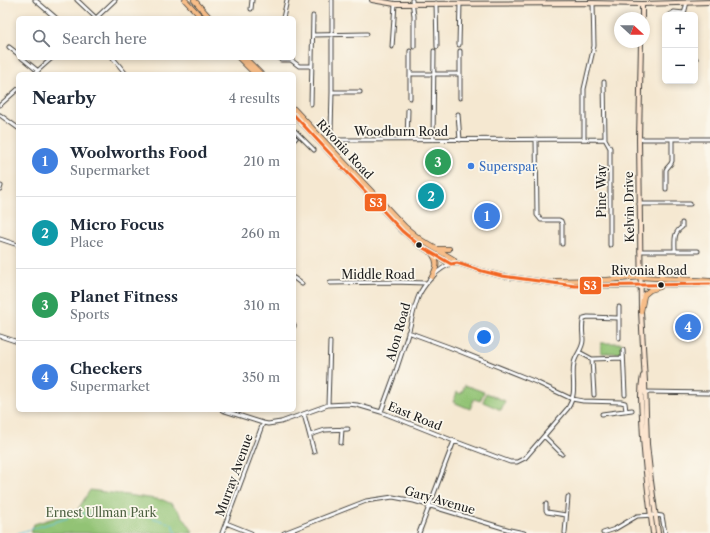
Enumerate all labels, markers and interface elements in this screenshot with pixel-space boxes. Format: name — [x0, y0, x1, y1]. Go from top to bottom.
north arrow — [614, 12, 650, 48]
map controls — [662, 12, 698, 84]
button: + — [662, 12, 698, 48]
search box — [16, 16, 296, 60]
icon: search — [30, 27, 52, 49]
text: Search here — [62, 29, 147, 48]
button: − — [662, 48, 698, 84]
text: Nearby — [32, 88, 96, 108]
text: 4 results — [229, 90, 280, 106]
street label: Rivonia Road — [314, 116, 377, 182]
street label: Woodburn Road — [353, 124, 449, 139]
text: Woolworths Food — [70, 143, 207, 162]
pin: 3 — [425, 147, 451, 177]
text: 1 — [42, 153, 48, 169]
text: 210 m — [243, 153, 280, 169]
place label: Superspar — [479, 159, 537, 174]
marker: Superspar — [466, 161, 476, 171]
text: Supermarket — [70, 162, 150, 178]
street label: Pine Way — [594, 164, 609, 218]
street label: Kelvin Drive — [621, 171, 637, 243]
pin: 2 — [418, 181, 444, 211]
line badge: S3 — [364, 193, 387, 212]
text: S3 — [369, 196, 383, 210]
pin: 1 — [474, 201, 500, 231]
text: Micro Focus — [70, 215, 164, 234]
text: 2 — [41, 225, 49, 241]
text: 260 m — [241, 225, 280, 241]
text: Place — [70, 234, 103, 250]
unlabelled marker — [414, 240, 424, 250]
street label: Rivonia Road — [611, 263, 688, 278]
street label: Middle Road — [341, 267, 415, 282]
line badge: S3 — [579, 276, 602, 295]
text: S3 — [583, 279, 597, 293]
unlabelled marker — [656, 280, 666, 290]
text: Planet Fitness — [70, 287, 178, 306]
text: 3 — [41, 297, 49, 313]
text: 310 m — [244, 297, 280, 313]
street label: Alon Road — [382, 300, 414, 364]
text: Sports — [70, 306, 109, 322]
pin: 4 — [675, 312, 701, 342]
your location — [474, 327, 494, 347]
text: Checkers — [70, 359, 142, 378]
text: 4 — [41, 369, 49, 385]
text: 350 m — [242, 369, 280, 385]
text: Supermarket — [70, 378, 150, 394]
street label: East Road — [386, 398, 445, 434]
street label: Murray Avenue — [212, 431, 256, 518]
street label: Gary Avenue — [403, 483, 477, 517]
park label: Ernest Ullman Park — [46, 505, 157, 520]

